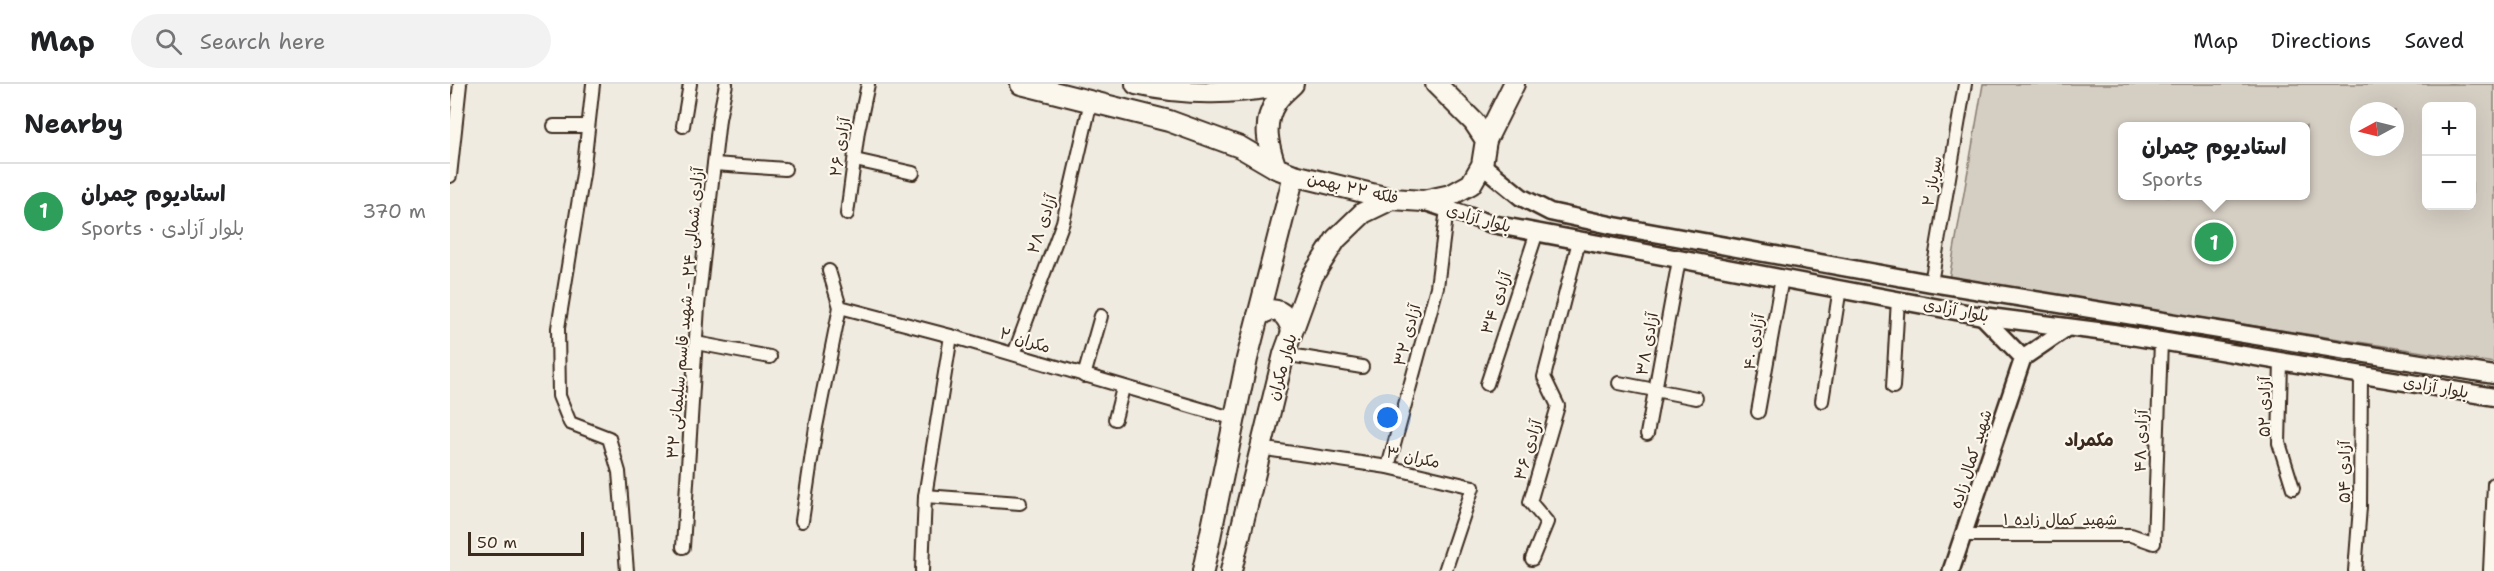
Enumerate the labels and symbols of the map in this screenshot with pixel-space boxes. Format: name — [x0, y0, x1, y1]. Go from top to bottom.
north arrow — [2350, 102, 2404, 156]
street label: آزادی ۲۶ — [825, 115, 855, 178]
street label: سرباز ۲ — [1917, 154, 1947, 208]
street label: آزادی شمالی ۲۴ - شهید قاسم سلیمانی ۳۲ — [662, 165, 710, 460]
street label: فلکه ۲۲ بهمن — [1305, 167, 1401, 209]
street label: آزادی ۲۸ — [1023, 191, 1062, 256]
street label: بلوار آزادی — [1444, 199, 1514, 237]
pin: 1 — [2194, 220, 2234, 264]
street label: آزادی ۳۴ — [1476, 268, 1516, 337]
street label: بلوار آزادی — [1921, 293, 1991, 327]
street label: آزادی ۳۲ — [1389, 301, 1426, 368]
street label: آزادی ۳۸ — [1631, 310, 1663, 377]
street label: آزادی ۴۰ — [1739, 311, 1769, 372]
street label: مکران ۲ — [997, 322, 1053, 358]
street label: بلوار مکران — [1262, 331, 1302, 403]
street label: بلوار آزادی — [2402, 371, 2470, 403]
street label: آزادی ۵۲ — [2254, 376, 2275, 437]
your location — [1373, 403, 1402, 432]
street label: شهید کمال زاده — [1945, 407, 1997, 511]
street label: آزادی ۴۸ — [2129, 408, 2153, 473]
street label: آزادی ۳۶ — [1509, 416, 1547, 483]
district label: مکمراد — [2064, 428, 2114, 452]
street label: آزادی ۵۴ — [2334, 440, 2355, 503]
street label: مکران ۳ — [1384, 441, 1442, 473]
street label: شهید کمال زاده ۱ — [2003, 509, 2117, 530]
scale bar — [468, 529, 584, 556]

